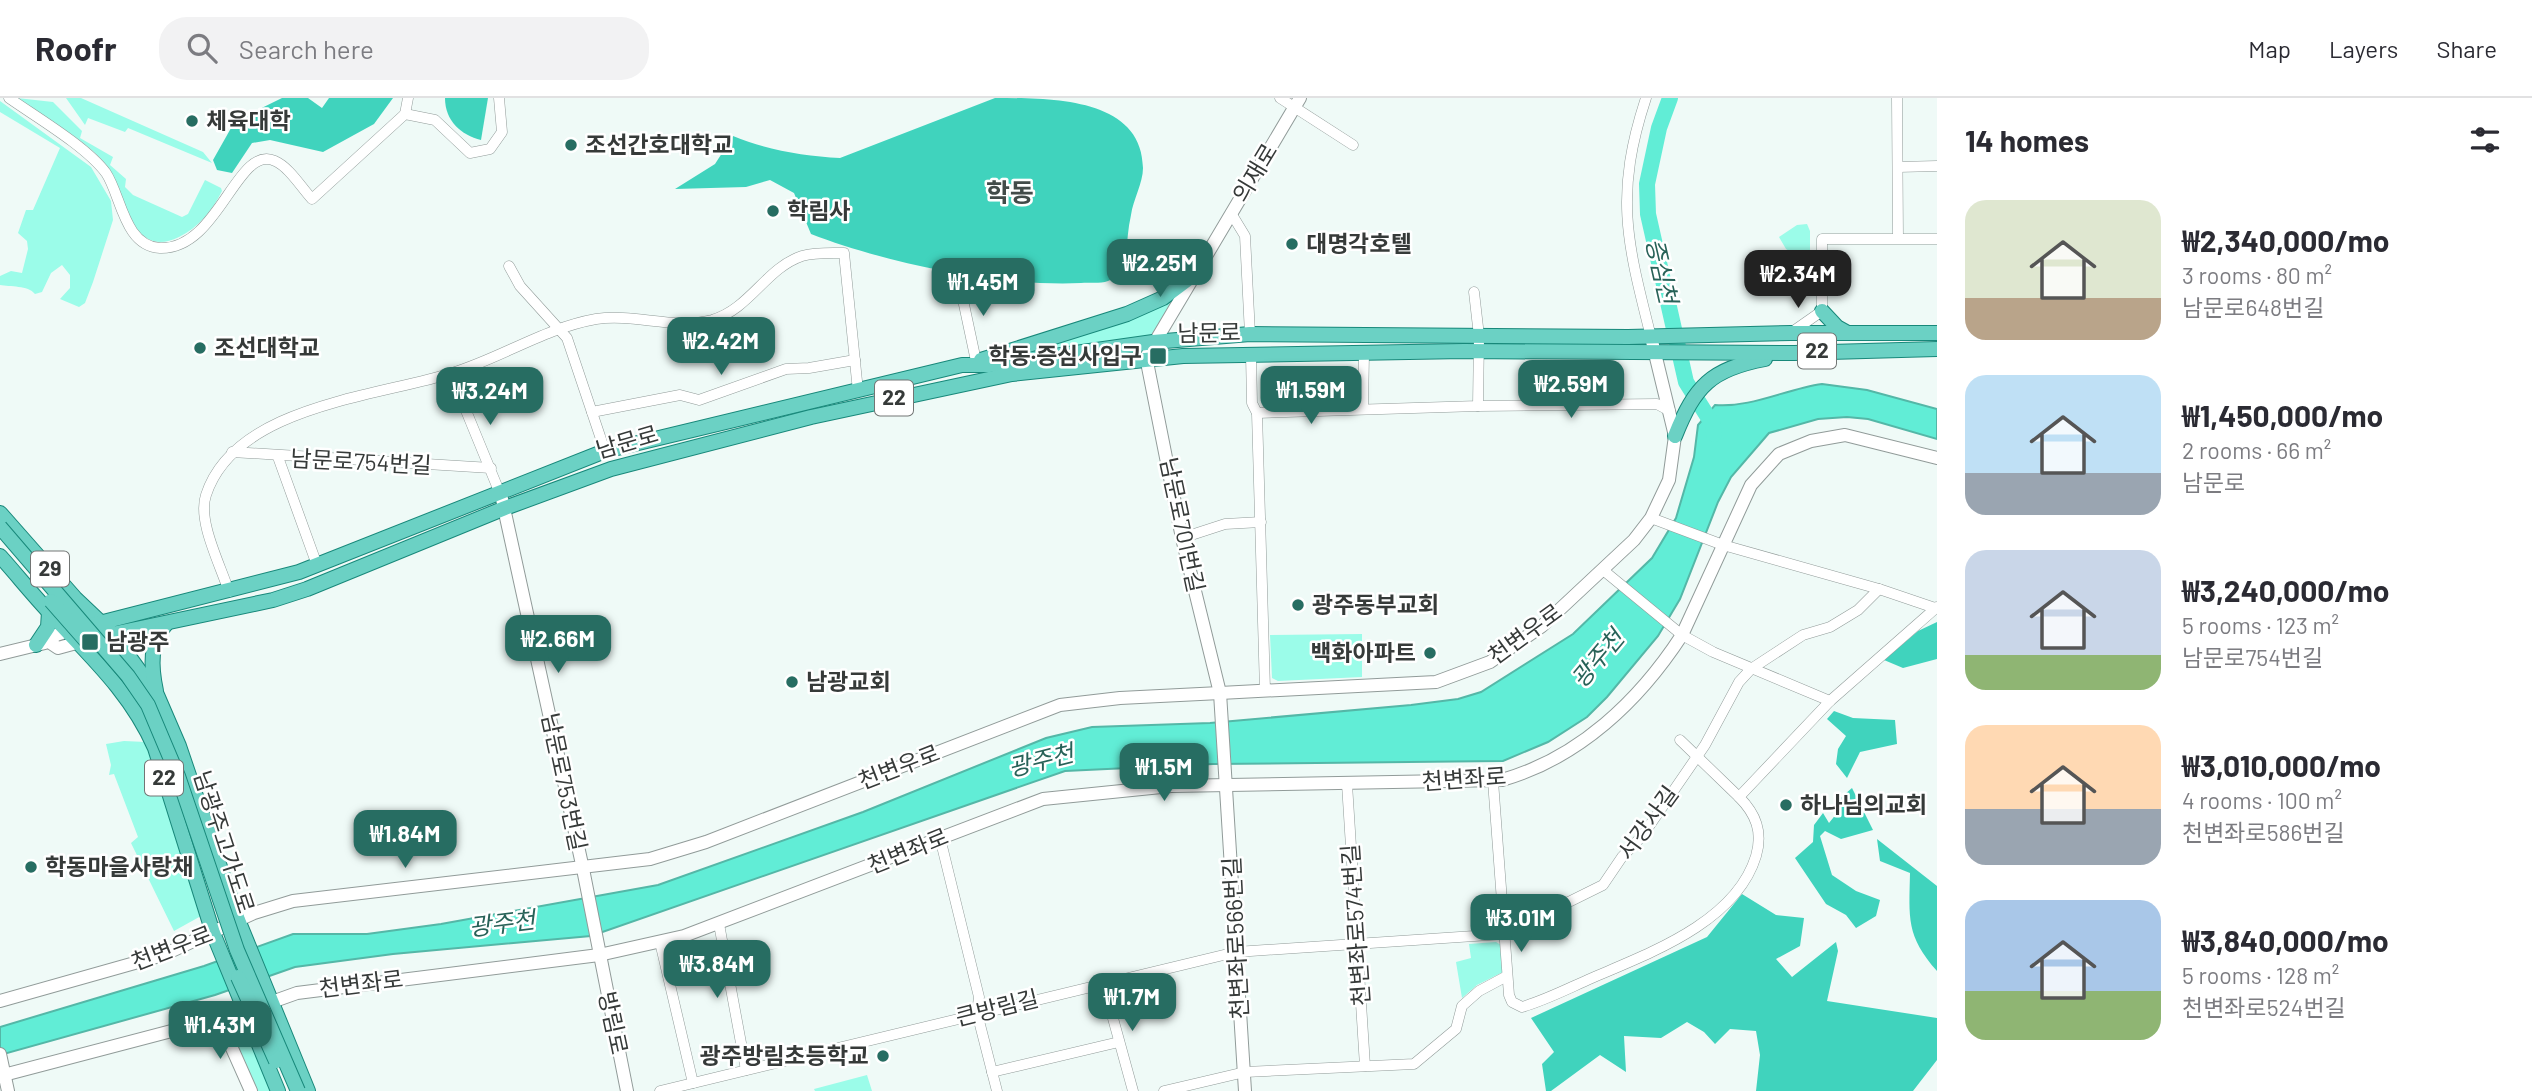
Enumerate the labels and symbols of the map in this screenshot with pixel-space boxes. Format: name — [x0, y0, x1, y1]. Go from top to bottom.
place label: 체육대학 — [206, 106, 291, 134]
marker: 체육대학 — [184, 113, 200, 129]
place label: 조선간호대학교 — [585, 130, 733, 158]
marker: 조선간호대학교 — [563, 137, 579, 153]
street label: 의재로 — [1226, 138, 1282, 207]
district label: 학동 — [986, 176, 1034, 207]
place label: 학림사 — [787, 196, 850, 224]
marker: 학림사 — [765, 203, 781, 219]
place label: 대명각호텔 — [1306, 229, 1412, 257]
water label: 증심천 — [1641, 235, 1685, 309]
marker: 대명각호텔 — [1284, 236, 1300, 252]
pin: ₩2.25M — [1103, 240, 1217, 299]
pin: ₩2.34M — [1741, 250, 1855, 310]
pin: ₩1.45M — [926, 258, 1040, 318]
pin: ₩2.42M — [664, 317, 778, 377]
street label: 남문로 — [1177, 317, 1241, 347]
place label: 조선대학교 — [214, 333, 320, 361]
road number: 22 — [1798, 334, 1836, 368]
marker: 조선대학교 — [192, 340, 208, 356]
place label: 학동·증심사입구 — [988, 341, 1142, 369]
marker: 학동·증심사입구 — [1148, 346, 1168, 366]
pin: ₩2.59M — [1514, 360, 1628, 420]
pin: ₩1.59M — [1254, 366, 1368, 426]
pin: ₩3.24M — [433, 368, 547, 427]
road number: 22 — [875, 380, 913, 416]
street label: 남문로 — [592, 419, 661, 463]
street label: 남문로754번길 — [290, 443, 432, 479]
street label: 남문로701번길 — [1155, 455, 1211, 595]
road number: 29 — [31, 552, 69, 587]
place label: 광주동부교회 — [1312, 590, 1439, 618]
marker: 광주동부교회 — [1290, 597, 1306, 613]
street label: 천변우로 — [1482, 597, 1567, 669]
pin: ₩2.66M — [501, 616, 615, 675]
water label: 광주천 — [1564, 621, 1631, 693]
place label: 남광주 — [106, 627, 169, 655]
marker: 남광주 — [80, 632, 100, 652]
place label: 백화아파트 — [1310, 638, 1416, 666]
marker: 백화아파트 — [1422, 645, 1438, 661]
place label: 남광교회 — [806, 667, 891, 695]
marker: 남광교회 — [784, 674, 800, 690]
street label: 남문로753번길 — [537, 710, 593, 853]
water label: 광주천 — [1005, 737, 1079, 782]
street label: 천변우로 — [854, 738, 943, 794]
pin: ₩1.5M — [1115, 744, 1213, 803]
road number: 22 — [145, 760, 183, 796]
street label: 천변좌로 — [1421, 761, 1507, 795]
street label: 남광주고가도로 — [189, 767, 261, 916]
street label: 서강사길 — [1611, 780, 1683, 865]
place label: 하나님의교회 — [1800, 790, 1927, 818]
marker: 하나님의교회 — [1778, 797, 1794, 813]
pin: ₩1.84M — [348, 810, 462, 870]
street label: 천변좌로 — [863, 821, 952, 879]
street label: 천변좌로574번길 — [1335, 843, 1375, 1007]
place label: 학동마을사랑채 — [45, 852, 193, 880]
street label: 천변좌로566번길 — [1217, 856, 1253, 1020]
marker: 학동마을사랑채 — [23, 859, 39, 875]
pin: ₩3.01M — [1464, 894, 1578, 954]
water label: 광주천 — [467, 904, 539, 941]
street label: 천변우로 — [127, 919, 216, 975]
pin: ₩3.84M — [660, 940, 774, 1000]
street label: 천변좌로 — [317, 964, 405, 1002]
pin: ₩1.7M — [1083, 974, 1181, 1033]
street label: 큰방림길 — [952, 983, 1041, 1031]
street label: 방림로 — [594, 989, 634, 1057]
pin: ₩1.43M — [163, 1002, 277, 1061]
place label: 광주방림초등학교 — [700, 1041, 869, 1069]
marker: 광주방림초등학교 — [875, 1048, 891, 1064]

